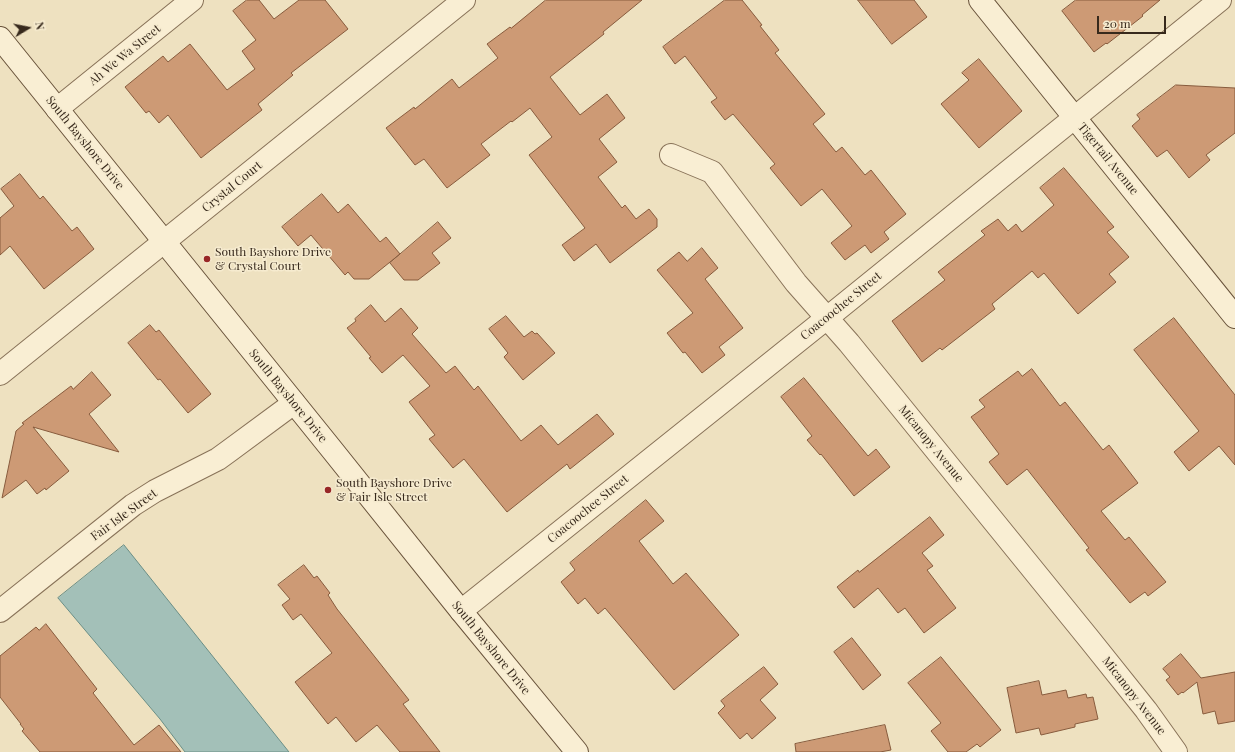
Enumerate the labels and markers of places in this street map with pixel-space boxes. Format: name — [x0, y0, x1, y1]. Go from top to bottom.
place label: South Bayshore Drive & Crystal Court — [215, 245, 331, 273]
marker: South Bayshore Drive & Crystal Court — [202, 254, 212, 264]
place label: South Bayshore Drive & Fair Isle Street — [336, 476, 452, 504]
marker: South Bayshore Drive & Fair Isle Street — [323, 485, 333, 495]

